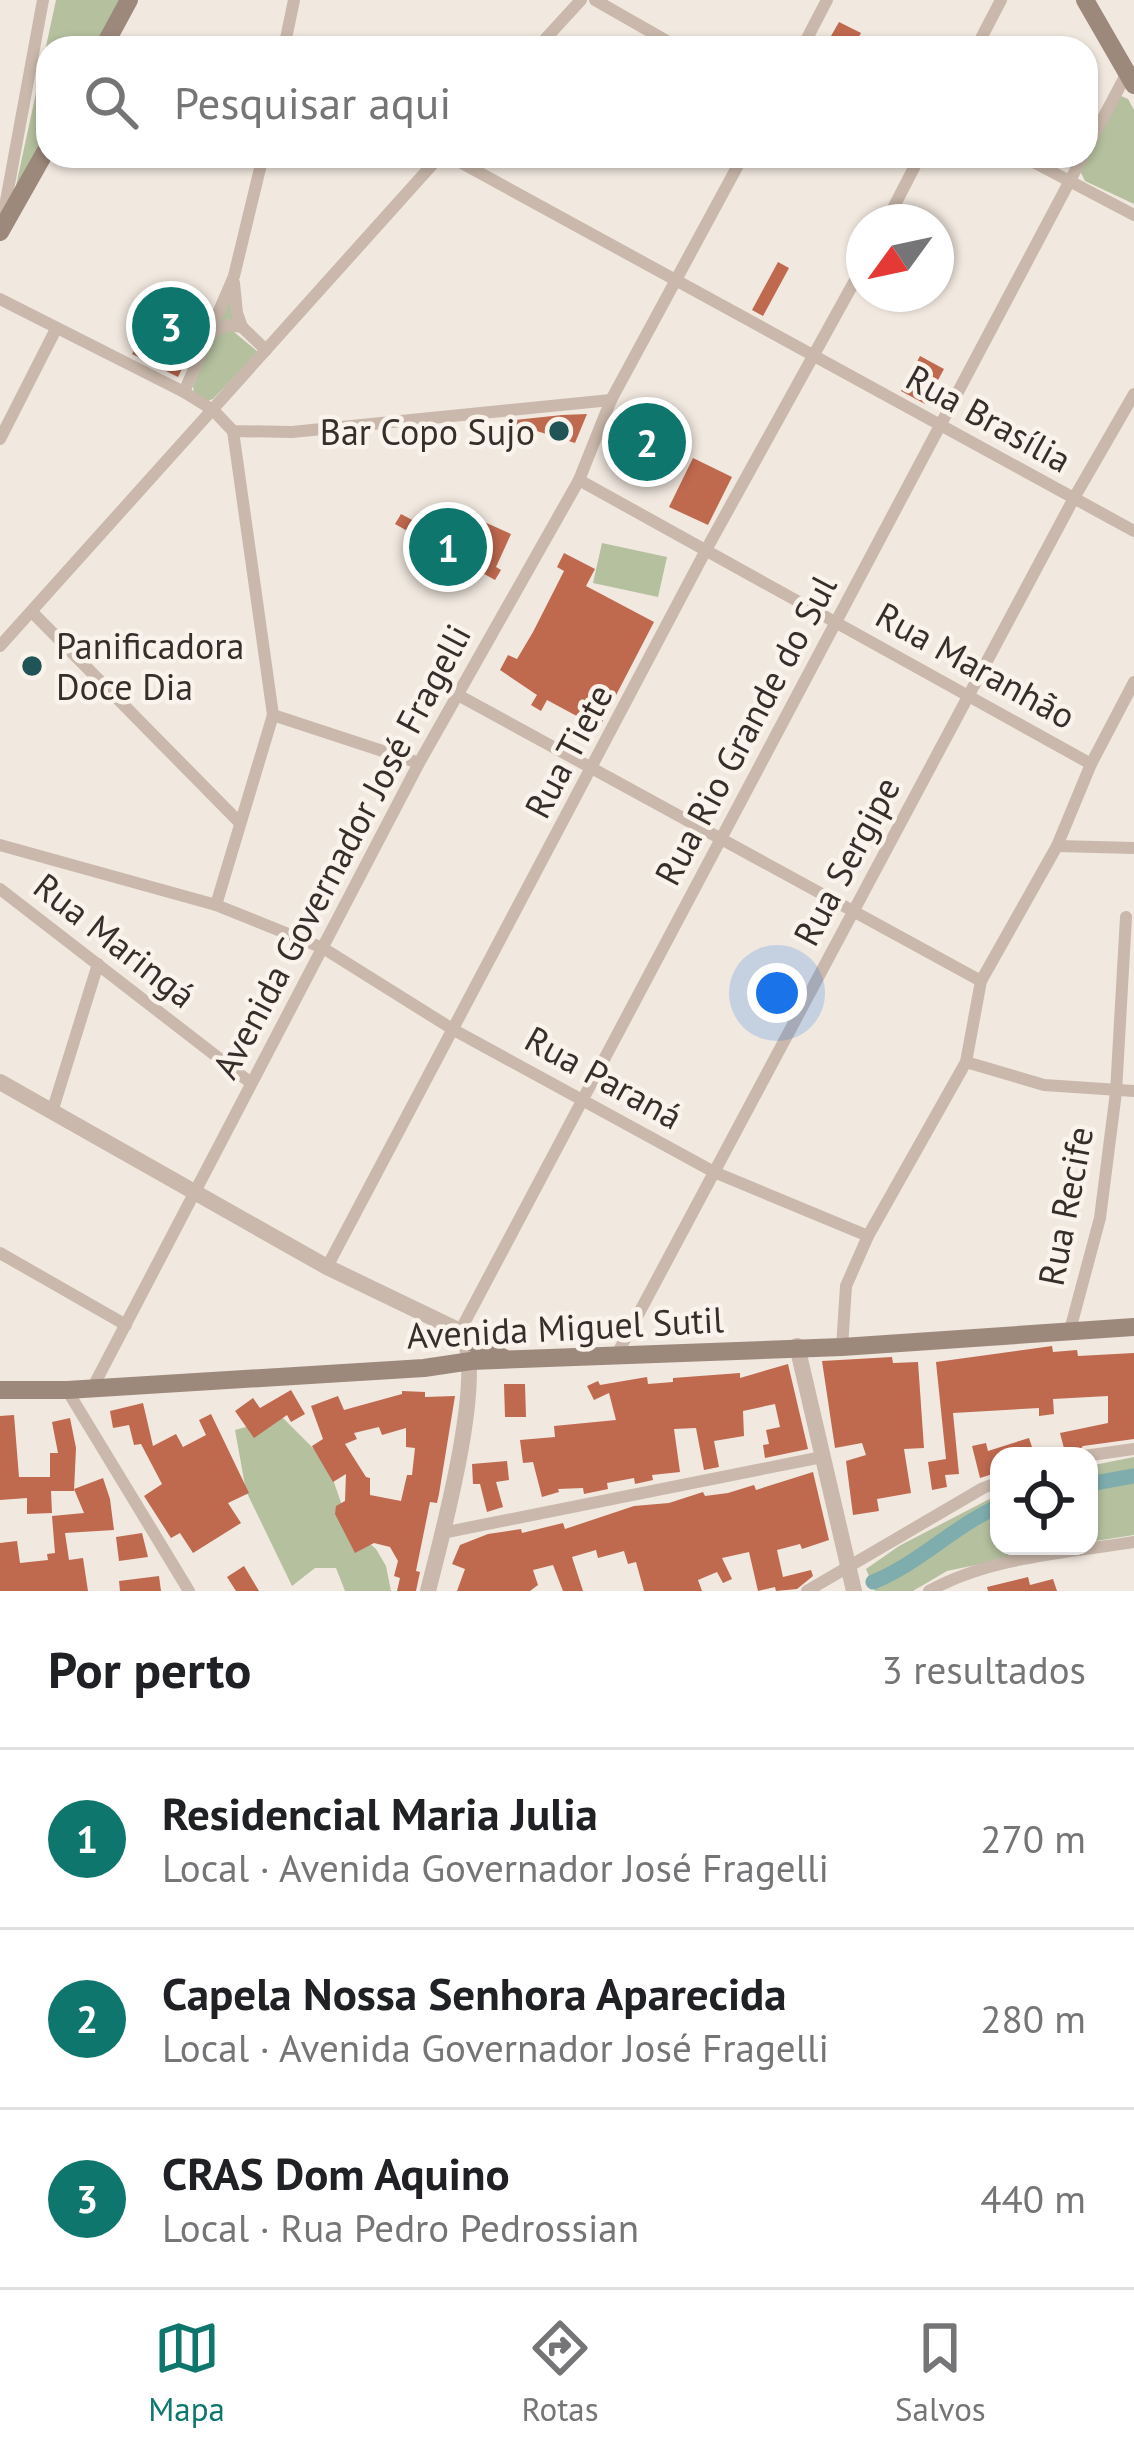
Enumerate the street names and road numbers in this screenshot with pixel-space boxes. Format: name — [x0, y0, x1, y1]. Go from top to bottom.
street label: Rua Brasília — [898, 353, 1080, 483]
street label: Rua Rio Grande do Sul — [643, 567, 847, 893]
street label: Rua Maranhão — [868, 591, 1084, 739]
street label: Avenida Governador José Fragelli — [201, 616, 481, 1086]
street label: Rua Tiete — [513, 676, 623, 826]
street label: Rua Sergipe — [782, 769, 910, 953]
street label: Rua Maringá — [24, 862, 206, 1018]
street label: Rua Paraná — [517, 1015, 691, 1139]
street label: Rua Recife — [1027, 1123, 1103, 1289]
street label: Avenida Miguel Sutil — [405, 1295, 725, 1359]

